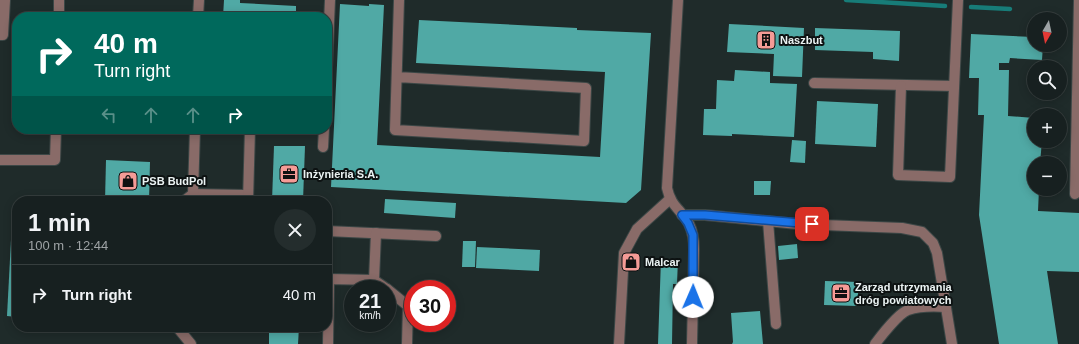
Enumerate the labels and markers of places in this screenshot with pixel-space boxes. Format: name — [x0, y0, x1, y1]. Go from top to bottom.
building icon: Naszbut — [755, 29, 777, 51]
place label: Naszbut — [780, 34, 823, 46]
office icon: Inżynieria S.A. — [278, 163, 300, 185]
place label: Inżynieria S.A. — [303, 168, 378, 180]
shop icon: PSB BudPol — [117, 170, 139, 192]
place label: PSB BudPol — [142, 175, 206, 187]
pin — [795, 207, 829, 241]
shop icon: Malcar — [620, 251, 642, 273]
place label: Malcar — [645, 256, 681, 268]
place label: Zarząd utrzymania dróg powiatowych — [855, 281, 952, 306]
office icon: Zarząd utrzymania dróg powiatowych — [830, 282, 852, 304]

